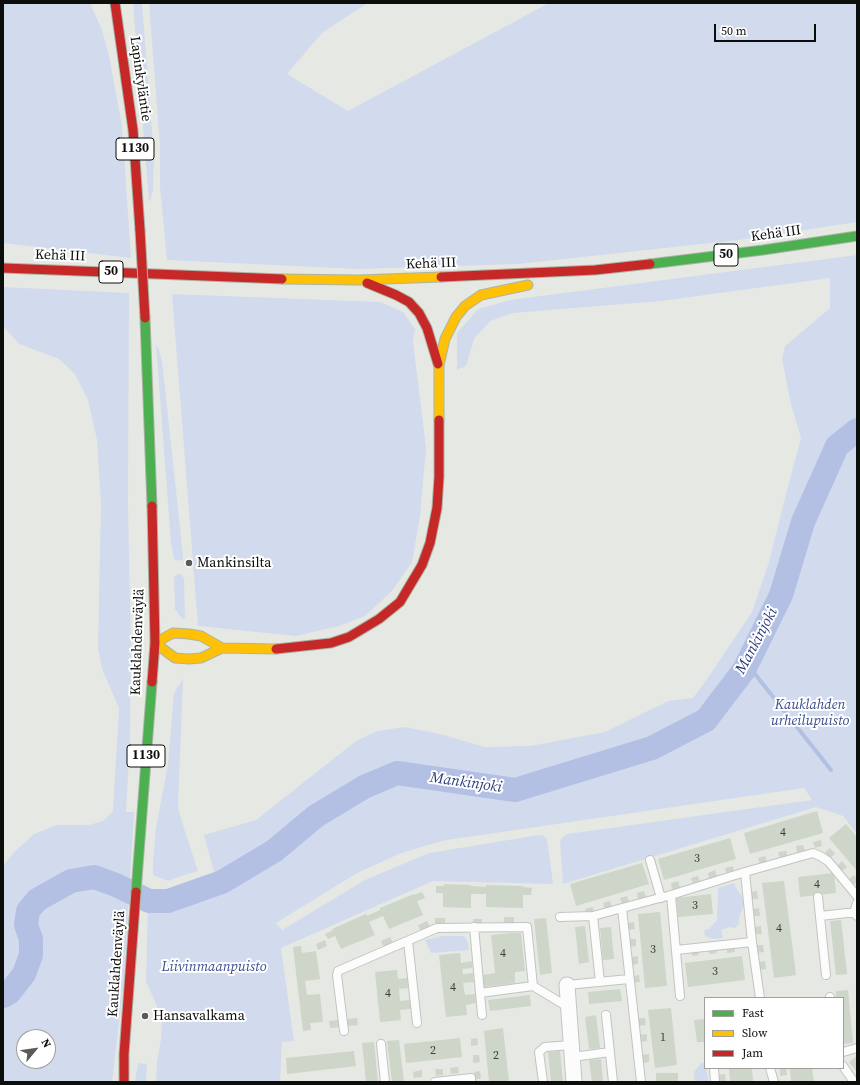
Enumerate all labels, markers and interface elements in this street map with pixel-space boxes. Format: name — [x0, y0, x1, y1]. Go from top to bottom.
scale bar — [716, 16, 818, 42]
text: 50 m — [721, 23, 747, 39]
street label: Lapinkyläntie — [126, 35, 154, 123]
road number: 1130 — [116, 138, 154, 160]
street label: Kehä III — [750, 222, 802, 246]
road number: 50 — [714, 244, 738, 266]
street label: Kehä III — [35, 247, 85, 265]
street label: Kehä III — [406, 255, 456, 273]
road number: 50 — [99, 261, 123, 283]
place label: Mankinsilta — [197, 555, 271, 571]
marker: Mankinsilta — [184, 558, 194, 568]
street label: Kauklahdenväylä — [128, 588, 148, 696]
water label: Mankinjoki — [732, 605, 782, 677]
park label: Kauklahden urheilupuisto — [771, 697, 849, 730]
road number: 1130 — [127, 745, 165, 767]
water label: Mankinjoki — [429, 769, 503, 797]
house number: 4 — [780, 826, 786, 840]
house number: 3 — [694, 852, 700, 866]
house number: 4 — [814, 878, 820, 892]
house number: 3 — [692, 899, 698, 913]
street label: Kauklahdenväylä — [105, 910, 129, 1018]
house number: 4 — [776, 922, 782, 936]
house number: 3 — [650, 943, 656, 957]
house number: 4 — [500, 947, 506, 961]
park label: Liivinmaanpuisto — [161, 959, 267, 975]
house number: 3 — [712, 965, 718, 979]
house number: 4 — [450, 981, 456, 995]
house number: 4 — [385, 987, 391, 1001]
legend — [704, 997, 844, 1069]
text: Fast — [742, 1005, 764, 1021]
place label: Hansavalkama — [153, 1008, 245, 1024]
marker: Hansavalkama — [140, 1011, 150, 1021]
text: Slow — [742, 1025, 767, 1041]
north arrow — [16, 1029, 56, 1069]
house number: 1 — [660, 1031, 666, 1045]
text: N — [38, 1036, 55, 1051]
house number: 2 — [430, 1044, 436, 1058]
text: Jam — [742, 1045, 763, 1061]
house number: 2 — [493, 1049, 499, 1063]

